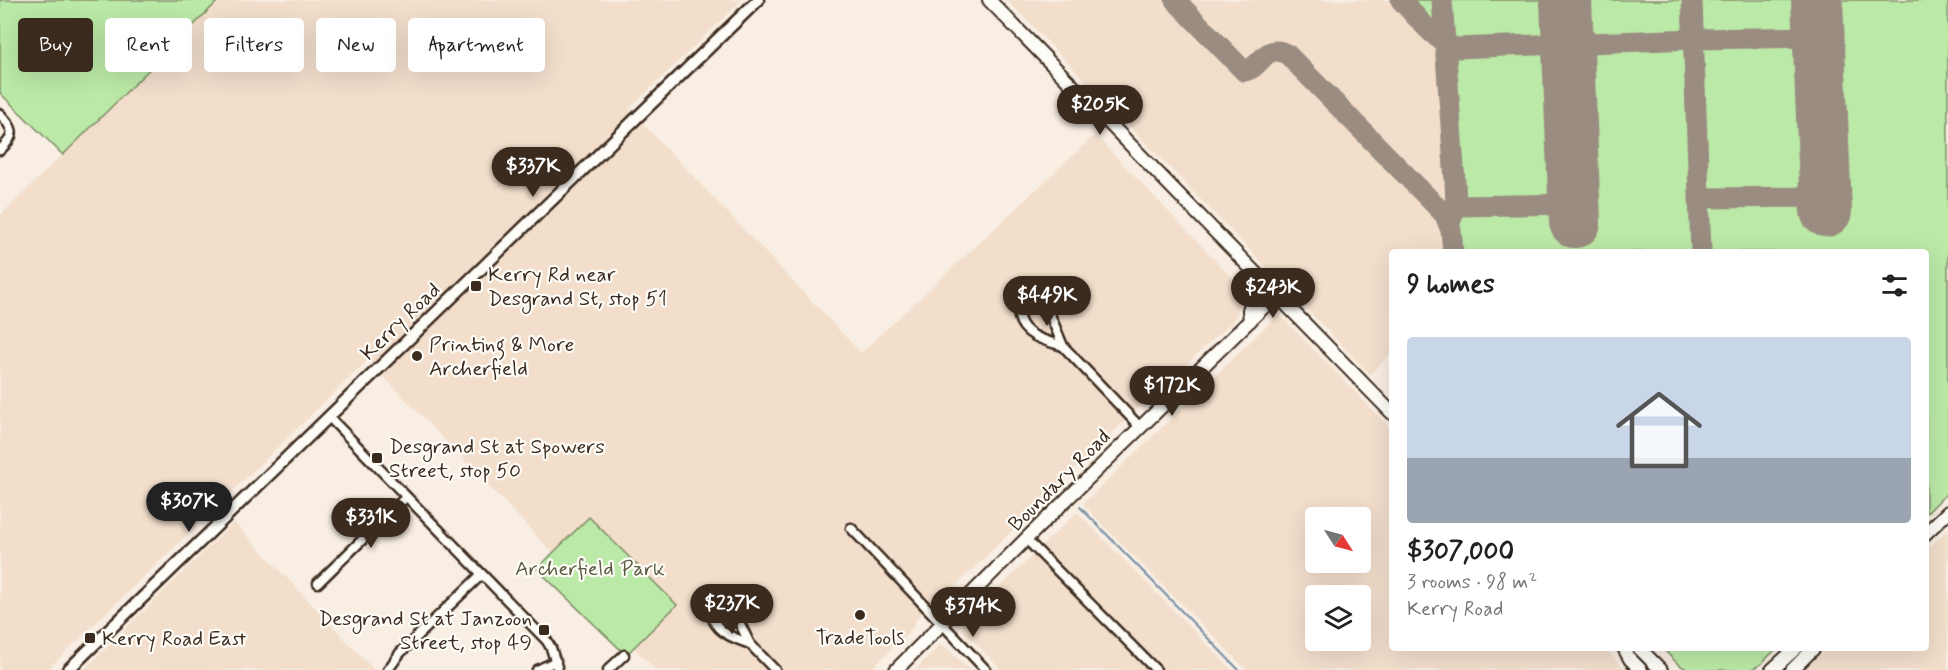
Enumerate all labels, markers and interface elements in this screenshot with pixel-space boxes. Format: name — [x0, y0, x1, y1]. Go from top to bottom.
chip: Buy — [18, 18, 93, 72]
chip: Rent — [105, 18, 192, 72]
chip: Filters — [204, 18, 304, 72]
chip: New — [316, 18, 396, 72]
chip: Apartment — [408, 18, 545, 72]
pin: $205K — [1058, 85, 1142, 136]
text: $205K — [1071, 91, 1129, 118]
pin: $337K — [491, 147, 575, 198]
text: $337K — [506, 153, 560, 180]
place label: Kerry Rd near Desgrand St, stop 51 — [488, 261, 667, 314]
pin: $243K — [1231, 268, 1315, 319]
text: 9 homes — [1407, 268, 1495, 302]
icon: filters — [1878, 269, 1911, 302]
text: $243K — [1245, 274, 1301, 301]
pin: $449K — [1005, 276, 1089, 327]
street label: Kerry Road — [355, 277, 447, 367]
marker: Kerry Rd near Desgrand St, stop 51 — [469, 279, 483, 293]
text: $449K — [1017, 282, 1077, 309]
place label: Printing & More Archerfield — [429, 331, 574, 383]
marker: Printing & More Archerfield — [410, 349, 424, 363]
pin: $172K — [1130, 366, 1214, 417]
text: $172K — [1144, 372, 1200, 399]
icon: home — [1605, 376, 1713, 484]
street label: Boundary Road — [1002, 423, 1117, 538]
place label: Desgrand St at Spowers Street, stop 50 — [389, 433, 605, 485]
marker: Desgrand St at Spowers Street, stop 50 — [370, 451, 384, 465]
pin: $307K — [147, 482, 231, 533]
text: $307K — [160, 488, 218, 515]
pin: $331K — [329, 498, 413, 549]
text: $331K — [345, 504, 397, 531]
north arrow — [1305, 507, 1371, 573]
map controls — [1305, 507, 1371, 651]
text: $307,000 — [1407, 535, 1514, 569]
park label: Archerfield Park — [515, 555, 665, 583]
text: 3 rooms · 98 m² — [1407, 569, 1537, 596]
pin: $237K — [690, 584, 774, 635]
button: layers — [1305, 585, 1371, 651]
pin: $374K — [931, 587, 1015, 638]
text: $237K — [704, 590, 760, 617]
text: $374K — [945, 593, 1001, 620]
text: Kerry Road — [1407, 596, 1503, 623]
place label: Desgrand St at Janzoon Street, stop 49 — [319, 605, 532, 657]
marker: TradeTools — [853, 608, 867, 622]
marker: Desgrand St at Janzoon Street, stop 49 — [537, 623, 551, 637]
place label: TradeTools — [815, 624, 905, 652]
place label: Kerry Road East — [102, 625, 247, 653]
marker: Kerry Road East — [83, 631, 97, 645]

